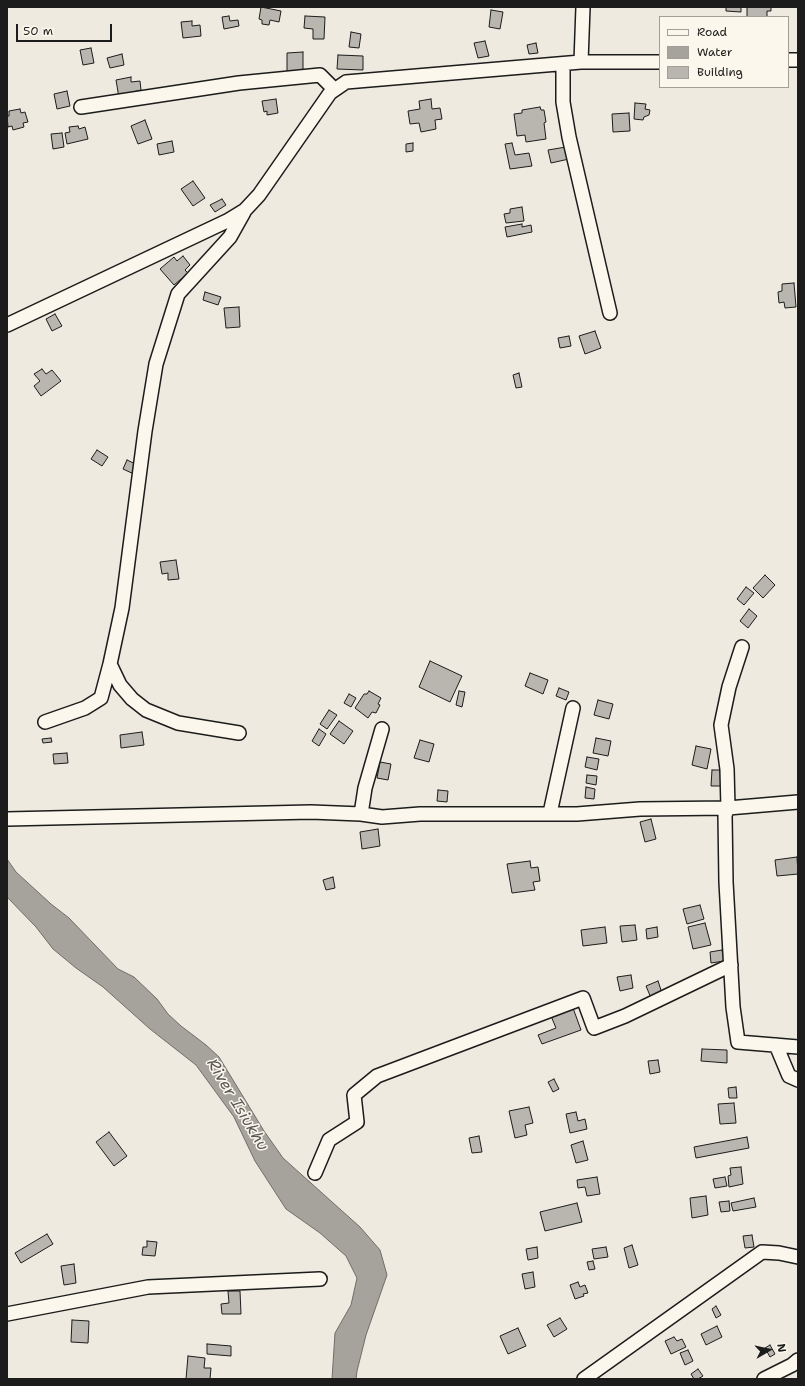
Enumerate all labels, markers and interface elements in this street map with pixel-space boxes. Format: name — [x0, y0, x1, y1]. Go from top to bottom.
scale bar — [18, 16, 114, 42]
legend — [659, 16, 789, 88]
text: 50 m — [23, 23, 53, 39]
text: Road — [697, 24, 727, 40]
text: Water — [697, 44, 732, 60]
text: Building — [697, 64, 743, 80]
water label: River Isiukhu — [202, 1056, 272, 1154]
north arrow — [749, 1330, 789, 1370]
text: N — [773, 1343, 789, 1354]

